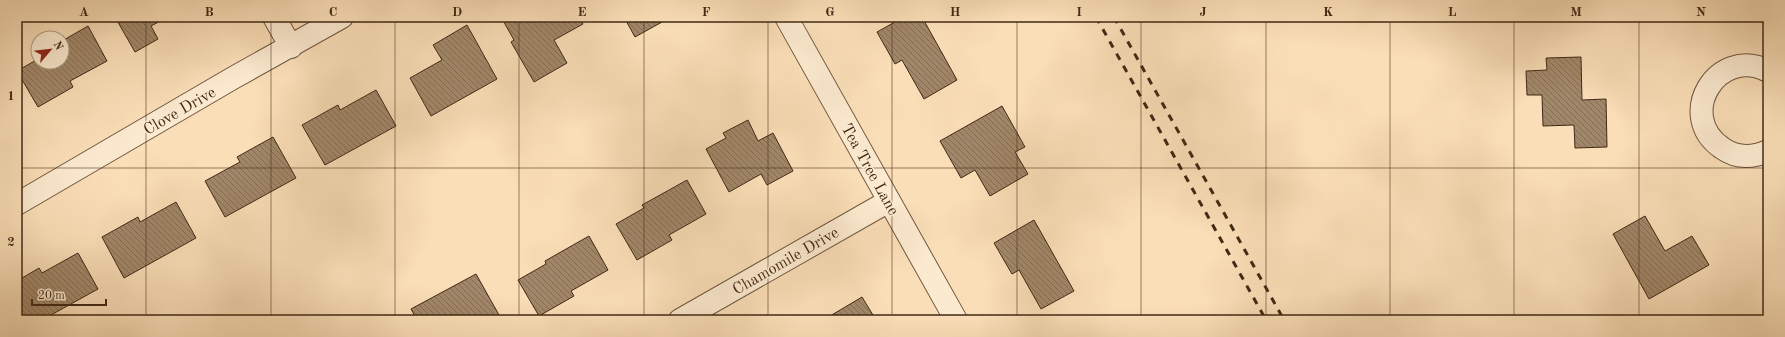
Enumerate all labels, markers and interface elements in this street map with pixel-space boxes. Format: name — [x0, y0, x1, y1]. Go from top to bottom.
text: A — [79, 6, 89, 19]
text: B — [204, 6, 214, 19]
text: C — [329, 6, 337, 19]
text: D — [452, 6, 462, 19]
text: E — [578, 6, 587, 19]
text: F — [702, 6, 711, 19]
text: G — [825, 6, 835, 19]
text: H — [950, 6, 961, 19]
text: I — [1076, 6, 1082, 19]
text: J — [1199, 6, 1207, 19]
text: K — [1323, 6, 1333, 19]
text: L — [1448, 6, 1457, 19]
text: M — [1570, 6, 1582, 19]
text: N — [1696, 6, 1706, 19]
north arrow — [30, 30, 70, 70]
text: N — [51, 40, 65, 53]
street label: Clove Drive — [141, 85, 219, 139]
text: 1 — [7, 90, 15, 103]
street label: Tea Tree Lane — [838, 122, 901, 218]
street label: Chamomile Drive — [730, 225, 842, 299]
text: 2 — [7, 236, 15, 249]
scale bar — [32, 281, 106, 307]
text: 20 m — [38, 290, 65, 302]

